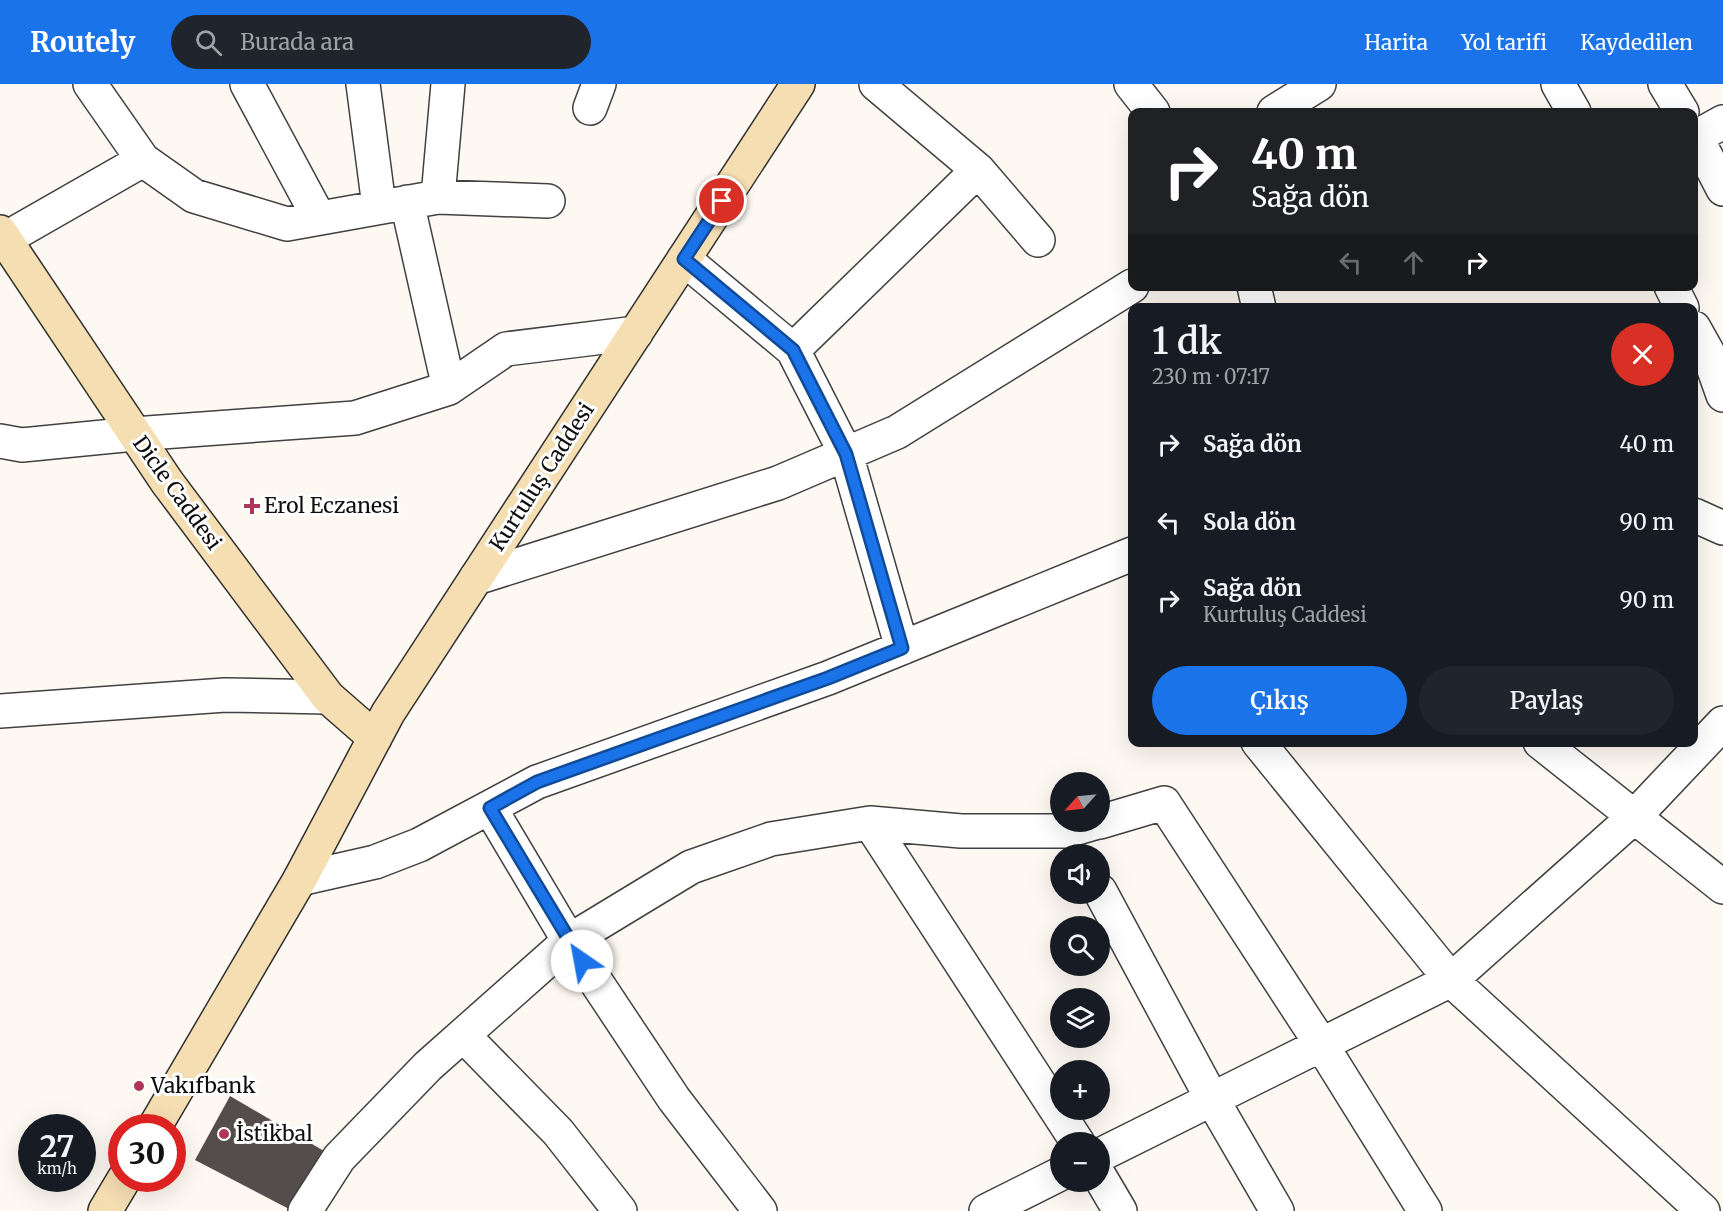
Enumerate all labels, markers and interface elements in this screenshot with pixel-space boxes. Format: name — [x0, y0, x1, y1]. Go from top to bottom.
search box — [171, 15, 591, 69]
text: Routely — [30, 24, 135, 60]
icon: search — [192, 26, 225, 59]
text: Burada ara — [240, 28, 354, 56]
text: Harita — [1364, 29, 1428, 56]
text: Yol tarifi — [1461, 29, 1547, 56]
text: Kaydedilen — [1580, 29, 1693, 56]
text: 40 m — [1251, 128, 1357, 180]
icon: right — [1152, 132, 1230, 210]
pin — [696, 175, 747, 226]
text: Sağa dön — [1251, 180, 1369, 214]
icon: arrive — [705, 184, 738, 217]
icon: left — [1334, 246, 1367, 279]
icon: ahead — [1397, 246, 1430, 279]
icon: right — [1460, 246, 1493, 279]
text: 1 dk — [1152, 319, 1222, 364]
button: close — [1611, 323, 1674, 386]
text: 230 m · 07:17 — [1152, 364, 1270, 389]
street label: Kurtuluş Caddesi — [483, 397, 600, 556]
icon: right — [1152, 428, 1185, 461]
street label: Dicle Caddesi — [127, 430, 228, 555]
text: Sağa dön — [1203, 430, 1302, 458]
text: 40 m — [1619, 430, 1674, 458]
place label: Erol Eczanesi — [264, 492, 399, 519]
marker: Erol Eczanesi — [245, 499, 259, 513]
icon: left — [1152, 506, 1185, 539]
text: Sola dön — [1203, 508, 1296, 536]
text: 90 m — [1619, 508, 1674, 536]
text: Sağa dön — [1203, 574, 1302, 602]
icon: right — [1152, 584, 1185, 617]
text: 90 m — [1619, 586, 1674, 614]
text: Kurtuluş Caddesi — [1203, 602, 1367, 627]
button: Çıkış — [1152, 666, 1407, 735]
button: Paylaş — [1419, 666, 1674, 735]
north arrow — [1050, 772, 1110, 832]
map controls — [1050, 772, 1110, 1192]
button: sound — [1050, 844, 1110, 904]
button: search — [1050, 916, 1110, 976]
position arrow — [550, 929, 614, 993]
button: layers — [1050, 988, 1110, 1048]
button: + — [1050, 1060, 1110, 1120]
place label: Vakıfbank — [150, 1072, 256, 1099]
marker: Vakıfbank — [132, 1079, 146, 1093]
speed limit sign: 30 — [108, 1114, 186, 1192]
place label: İstikbal — [236, 1120, 313, 1147]
text: 27 — [40, 1127, 74, 1165]
marker: İstikbal — [217, 1127, 231, 1141]
button: − — [1050, 1132, 1110, 1192]
text: km/h — [37, 1159, 77, 1178]

